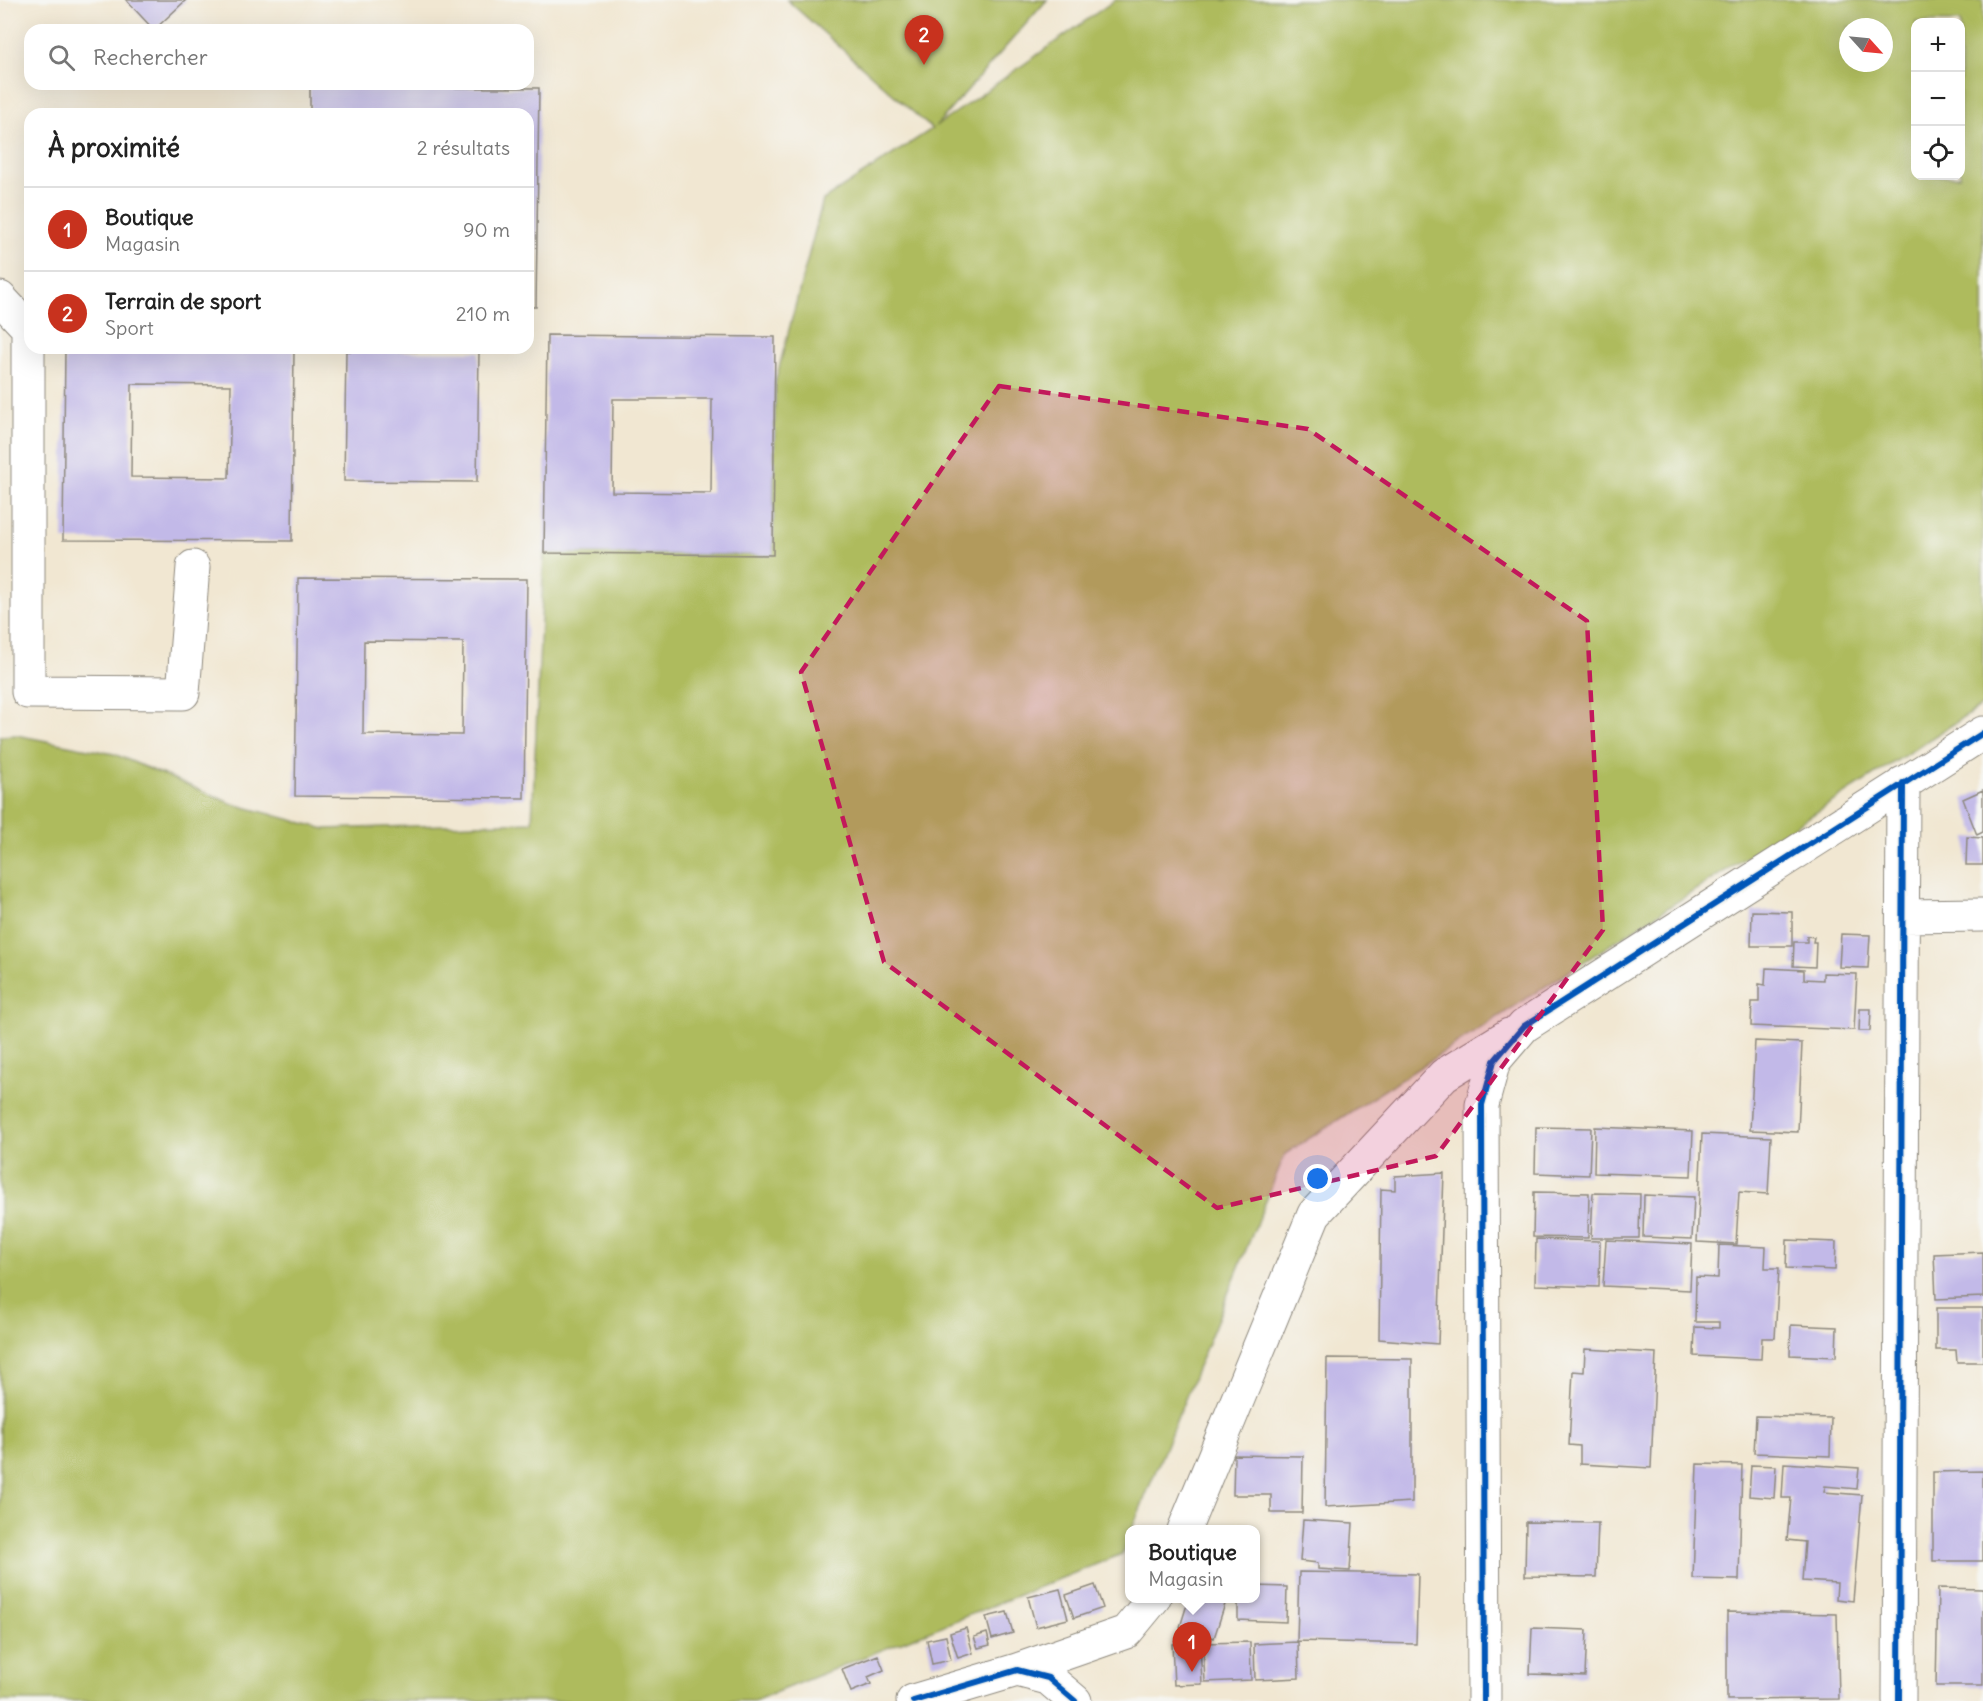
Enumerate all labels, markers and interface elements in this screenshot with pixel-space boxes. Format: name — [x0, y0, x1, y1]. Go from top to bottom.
pin: 2 — [904, 16, 944, 65]
north arrow — [1839, 18, 1893, 72]
map controls — [1911, 18, 1965, 180]
button: + — [1911, 18, 1965, 72]
search box — [24, 24, 534, 90]
icon: search — [45, 41, 78, 74]
text: Rechercher — [93, 43, 208, 71]
button: − — [1911, 72, 1965, 126]
button: locate — [1911, 126, 1965, 180]
text: À proximité — [48, 131, 180, 164]
text: 2 résultats — [417, 135, 510, 160]
text: Boutique — [105, 203, 194, 231]
text: 1 — [64, 217, 71, 242]
text: 90 m — [463, 217, 510, 242]
text: Magasin — [105, 231, 180, 256]
text: Terrain de sport — [105, 287, 261, 315]
text: 2 — [62, 301, 73, 326]
text: 210 m — [456, 301, 510, 326]
text: Sport — [105, 315, 154, 340]
your location — [1303, 1164, 1332, 1193]
popup — [1125, 1525, 1260, 1603]
text: Boutique — [1148, 1538, 1237, 1566]
text: Magasin — [1148, 1566, 1223, 1591]
pin: 1 — [1172, 1622, 1212, 1672]

